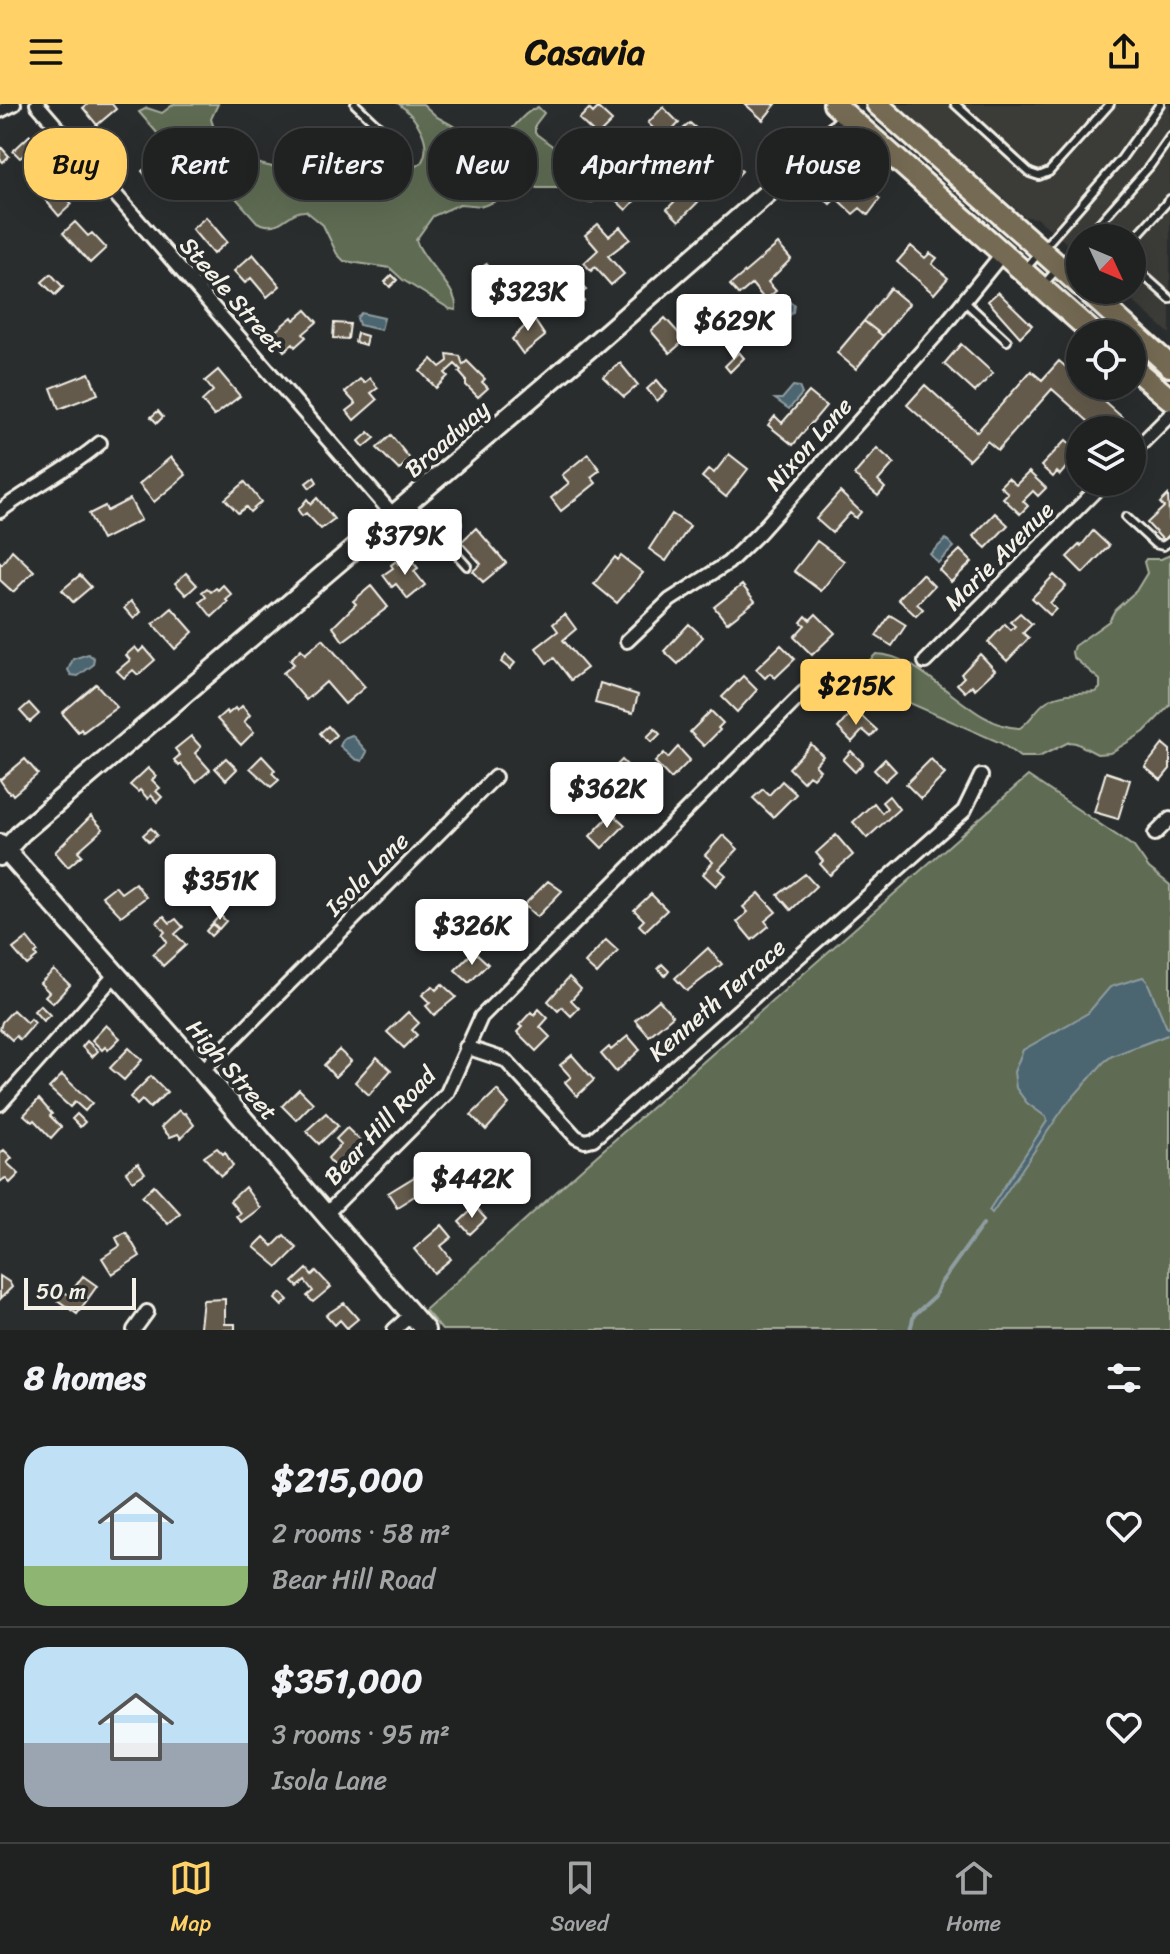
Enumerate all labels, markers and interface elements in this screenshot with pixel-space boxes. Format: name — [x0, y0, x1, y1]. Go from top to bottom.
text: Casavia — [525, 20, 645, 84]
icon: menu — [24, 30, 68, 74]
icon: share — [1102, 30, 1146, 74]
chip: Buy — [24, 128, 127, 200]
chip: Rent — [143, 128, 258, 200]
chip: Filters — [274, 128, 412, 200]
chip: New — [428, 128, 537, 200]
chip: Apartment — [553, 128, 741, 200]
chip: House — [757, 128, 889, 200]
north arrow — [1066, 224, 1146, 304]
map controls — [1066, 224, 1146, 496]
street label: Steele Street — [169, 227, 295, 363]
pin: $323K — [472, 265, 584, 333]
text: $323K — [490, 268, 566, 314]
pin: $629K — [678, 294, 790, 362]
text: $629K — [694, 297, 774, 343]
button: locate — [1066, 320, 1146, 400]
street label: Nixon Lane — [755, 387, 863, 501]
street label: Broadway — [394, 389, 500, 489]
button: layers — [1066, 416, 1146, 496]
street label: Marie Avenue — [934, 490, 1065, 621]
pin: $379K — [349, 509, 461, 577]
text: $379K — [366, 512, 444, 558]
pin: $215K — [800, 659, 912, 727]
text: $215K — [818, 662, 894, 708]
pin: $362K — [551, 762, 663, 830]
text: $362K — [568, 765, 646, 811]
street label: Isola Lane — [314, 822, 419, 927]
pin: $351K — [164, 854, 276, 922]
text: $351K — [183, 857, 257, 903]
pin: $326K — [416, 899, 528, 967]
text: $326K — [433, 902, 511, 948]
street label: Kenneth Terrace — [638, 928, 796, 1072]
street label: High Street — [175, 1009, 289, 1131]
street label: Bear Hill Road — [313, 1055, 448, 1195]
pin: $442K — [416, 1152, 528, 1220]
text: $442K — [432, 1155, 512, 1201]
text: 50 m — [36, 1272, 86, 1311]
scale bar — [24, 1274, 136, 1310]
text: 8 homes — [24, 1348, 146, 1408]
icon: filters — [1102, 1356, 1146, 1400]
text: $215,000 — [272, 1450, 423, 1510]
icon: home — [88, 1478, 184, 1574]
icon: heart — [1102, 1504, 1146, 1548]
text: 2 rooms · 58 m² — [272, 1510, 450, 1556]
text: Bear Hill Road — [272, 1556, 435, 1602]
text: $351,000 — [272, 1651, 423, 1711]
icon: home — [88, 1679, 184, 1775]
icon: heart — [1102, 1705, 1146, 1749]
text: 3 rooms · 95 m² — [272, 1711, 450, 1757]
text: Isola Lane — [272, 1757, 387, 1803]
tab: Map — [169, 1856, 213, 1943]
tab: Saved — [551, 1856, 609, 1943]
tab: Home — [946, 1856, 1001, 1943]

